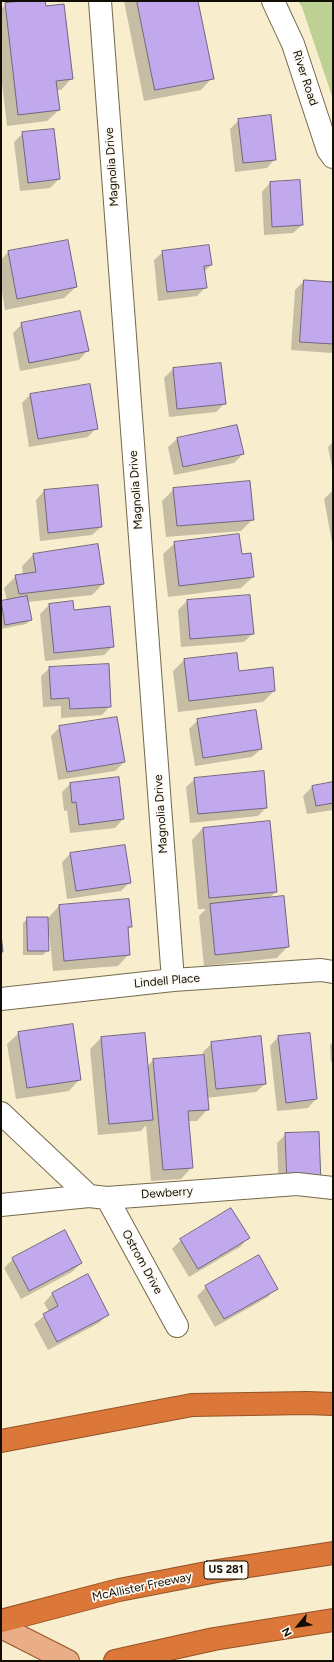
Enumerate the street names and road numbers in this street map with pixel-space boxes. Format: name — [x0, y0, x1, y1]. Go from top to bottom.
street label: River Road — [289, 48, 321, 108]
street label: Magnolia Drive — [102, 127, 122, 207]
street label: Magnolia Drive — [126, 450, 146, 530]
street label: Magnolia Drive — [151, 774, 171, 854]
street label: Lindell Place — [133, 971, 201, 991]
street label: Dewberry — [141, 1184, 193, 1202]
street label: Ostrom Drive — [118, 1227, 166, 1297]
road number: US 281 — [204, 1561, 248, 1579]
street label: McAllister Freeway — [91, 1569, 193, 1605]

